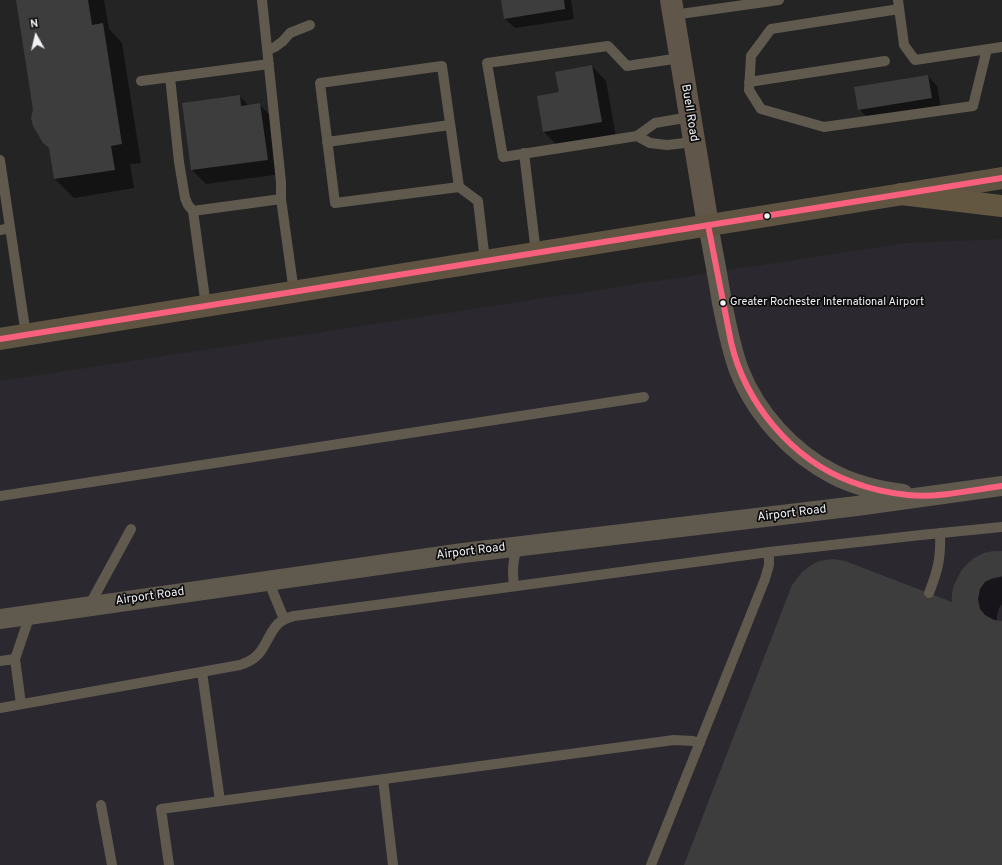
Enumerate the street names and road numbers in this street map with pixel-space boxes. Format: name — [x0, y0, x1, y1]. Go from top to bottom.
street label: Buell Road — [677, 83, 701, 143]
street label: Airport Road — [757, 503, 827, 525]
street label: Airport Road — [436, 541, 506, 563]
street label: Airport Road — [115, 585, 185, 609]

